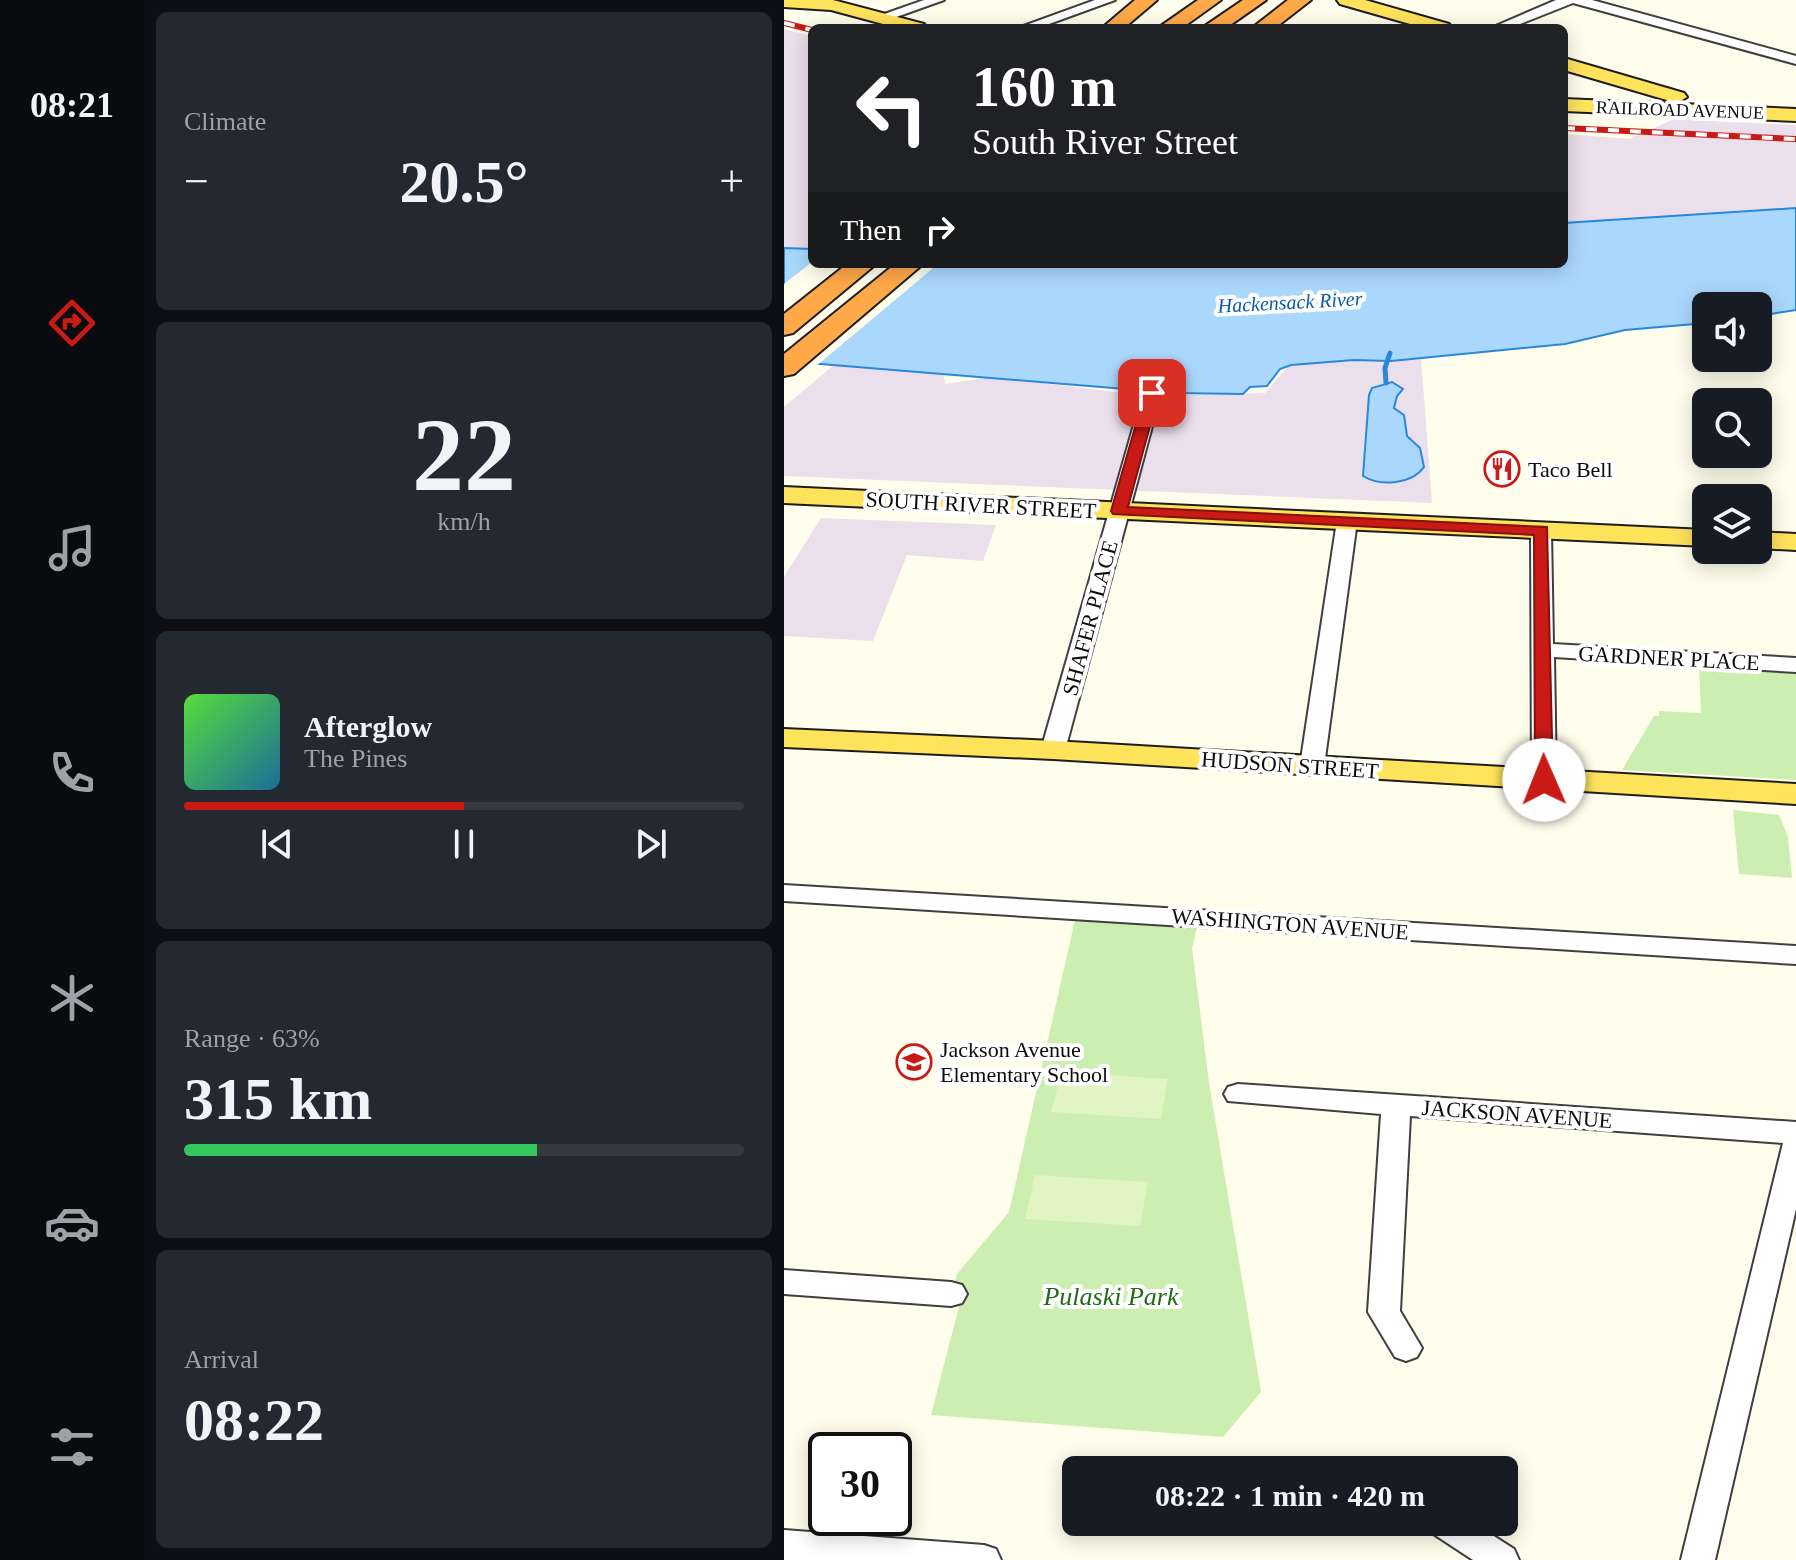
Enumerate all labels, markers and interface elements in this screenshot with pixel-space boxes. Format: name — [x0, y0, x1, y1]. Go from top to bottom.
icon: left — [840, 56, 944, 160]
text: 160 m — [972, 56, 1117, 118]
text: 08:21 — [30, 85, 114, 125]
street label: RAILROAD AVENUE — [1596, 97, 1764, 123]
text: Climate — [184, 107, 266, 136]
text: South River Street — [972, 122, 1238, 162]
text: 20.5° — [400, 149, 529, 215]
text: − — [184, 157, 209, 206]
text: + — [719, 157, 744, 206]
icon: right — [918, 208, 962, 252]
text: Then — [840, 213, 902, 246]
water label: Hackensack River — [1216, 287, 1363, 317]
map controls — [1692, 292, 1772, 564]
button: sound — [1692, 292, 1772, 372]
icon: directions — [44, 295, 100, 351]
pin — [1118, 359, 1186, 427]
icon: arrive — [1130, 371, 1174, 415]
button: search — [1692, 388, 1772, 468]
text: 22 — [412, 397, 516, 512]
restaurant icon: Taco Bell — [1483, 450, 1521, 488]
place label: Taco Bell — [1528, 457, 1613, 482]
button: layers — [1692, 484, 1772, 564]
street label: SOUTH RIVER STREET — [865, 486, 1098, 524]
text: km/h — [437, 507, 491, 536]
icon: music — [44, 520, 100, 576]
street label: SHAFER PLACE — [1057, 538, 1123, 698]
street label: GARDNER PLACE — [1578, 641, 1760, 675]
text: Afterglow — [304, 710, 432, 743]
position arrow — [1502, 738, 1586, 822]
text: The Pines — [304, 744, 407, 773]
icon: phone — [44, 745, 100, 801]
street label: HUDSON STREET — [1200, 746, 1380, 784]
icon: previous — [255, 822, 299, 866]
icon: pause — [442, 822, 486, 866]
icon: next — [629, 822, 673, 866]
street label: WASHINGTON AVENUE — [1170, 903, 1410, 945]
icon: climate — [44, 970, 100, 1026]
text: Range · 63% — [184, 1024, 320, 1053]
place label: Jackson Avenue Elementary School — [940, 1037, 1108, 1087]
school or university icon: Jackson Avenue Elementary School — [895, 1043, 933, 1081]
text: 315 km — [184, 1066, 372, 1132]
street label: JACKSON AVENUE — [1421, 1095, 1613, 1133]
icon: car — [44, 1195, 100, 1251]
park label: Pulaski Park — [1042, 1282, 1179, 1311]
text: Arrival — [184, 1345, 259, 1374]
text: 08:22 — [184, 1387, 324, 1453]
icon: filters — [44, 1419, 100, 1475]
speed limit sign: 30 — [808, 1432, 912, 1536]
text: 08:22 · 1 min · 420 m — [1155, 1479, 1425, 1512]

